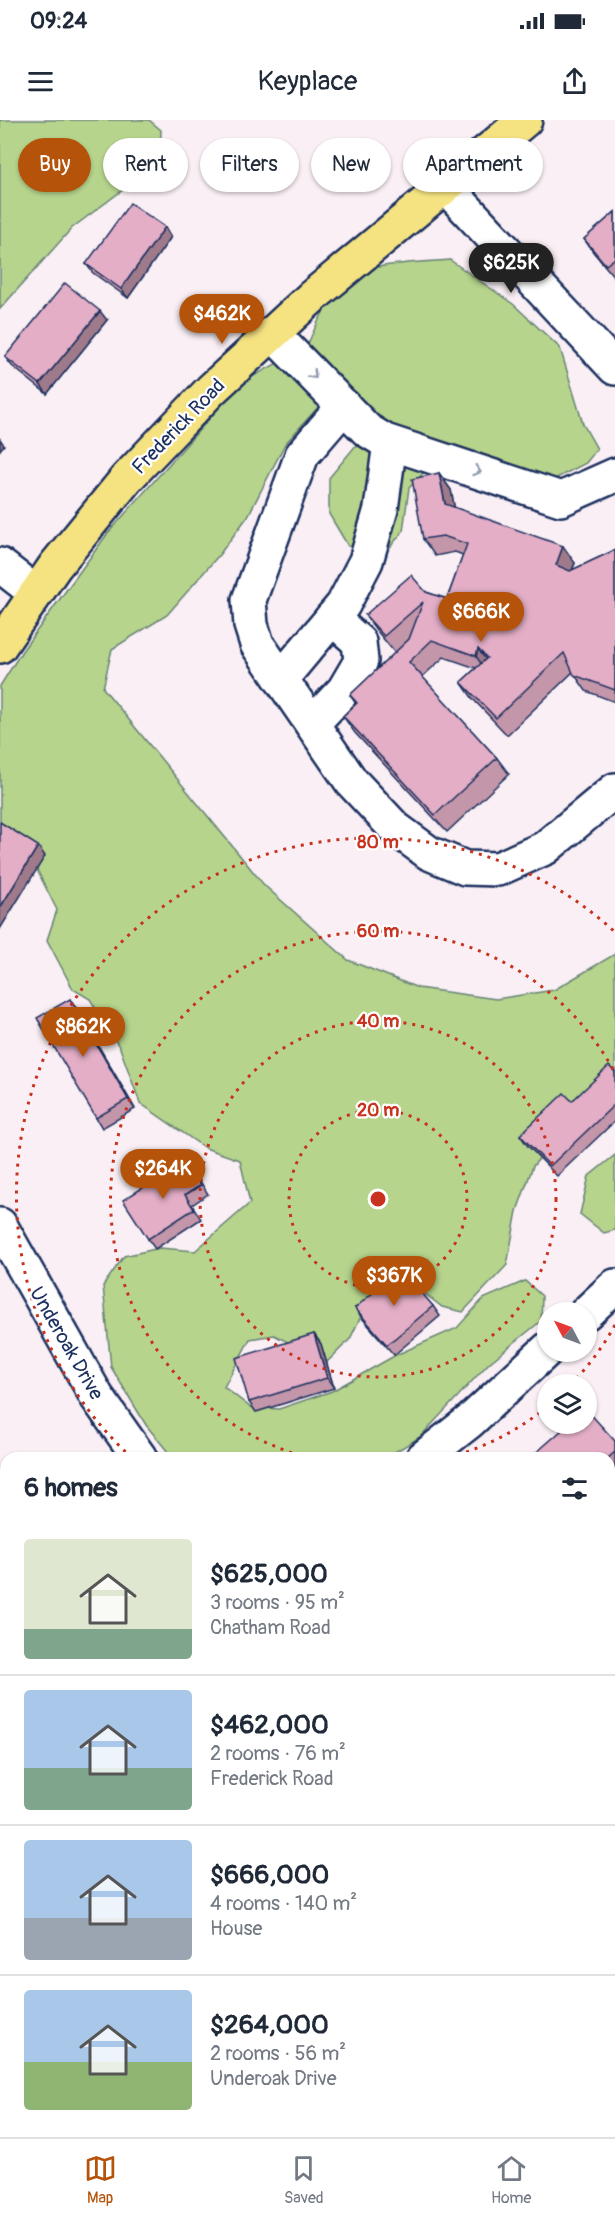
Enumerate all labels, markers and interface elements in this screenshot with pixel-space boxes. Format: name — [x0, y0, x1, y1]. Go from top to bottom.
text: 09:24 — [30, 7, 87, 35]
icon: menu — [24, 65, 57, 98]
text: Keyplace — [258, 65, 357, 98]
icon: share — [558, 65, 591, 98]
chip: Buy — [18, 138, 91, 192]
chip: Rent — [103, 138, 188, 192]
chip: Filters — [200, 138, 299, 192]
chip: New — [311, 138, 391, 192]
chip: Apartment — [403, 138, 543, 192]
pin: $625K — [469, 243, 553, 294]
text: $625K — [483, 250, 539, 275]
pin: $462K — [180, 294, 264, 345]
text: $462K — [193, 301, 251, 326]
one-way arrow — [306, 367, 317, 378]
street label: Frederick Road — [126, 373, 230, 479]
one-way arrow — [471, 464, 482, 477]
pin: $666K — [439, 592, 523, 643]
text: $666K — [452, 599, 510, 624]
text: 80 m — [357, 831, 399, 854]
text: 60 m — [357, 920, 399, 943]
pin: $862K — [41, 1007, 125, 1058]
text: 40 m — [357, 1010, 399, 1033]
text: $862K — [55, 1014, 111, 1039]
text: 20 m — [357, 1099, 399, 1122]
pin: $264K — [121, 1149, 205, 1200]
text: $264K — [134, 1156, 192, 1181]
centre of rings — [368, 1189, 388, 1209]
pin: $367K — [352, 1256, 436, 1307]
text: $367K — [366, 1263, 422, 1288]
street label: Underoak Drive — [24, 1282, 109, 1404]
north arrow — [537, 1302, 597, 1362]
map controls — [537, 1302, 597, 1434]
button: layers — [537, 1374, 597, 1434]
text: 6 homes — [24, 1472, 118, 1504]
icon: filters — [558, 1472, 591, 1505]
text: $625,000 — [210, 1558, 328, 1590]
icon: home — [72, 1563, 144, 1635]
text: 3 rooms · 95 m² — [210, 1590, 345, 1615]
text: Chatham Road — [210, 1615, 331, 1640]
text: $462,000 — [210, 1709, 329, 1741]
icon: home — [72, 1714, 144, 1786]
text: 2 rooms · 76 m² — [210, 1741, 346, 1766]
text: Frederick Road — [210, 1766, 333, 1791]
text: $666,000 — [210, 1859, 329, 1891]
icon: home — [72, 1864, 144, 1936]
text: 4 rooms · 140 m² — [210, 1891, 357, 1916]
text: House — [210, 1916, 262, 1941]
text: $264,000 — [210, 2009, 329, 2041]
icon: home — [72, 2014, 144, 2086]
text: 2 rooms · 56 m² — [210, 2041, 346, 2066]
text: Underoak Drive — [210, 2066, 337, 2091]
tab: Map — [84, 2152, 117, 2208]
tab: Saved — [284, 2152, 324, 2208]
tab: Home — [491, 2152, 531, 2208]

